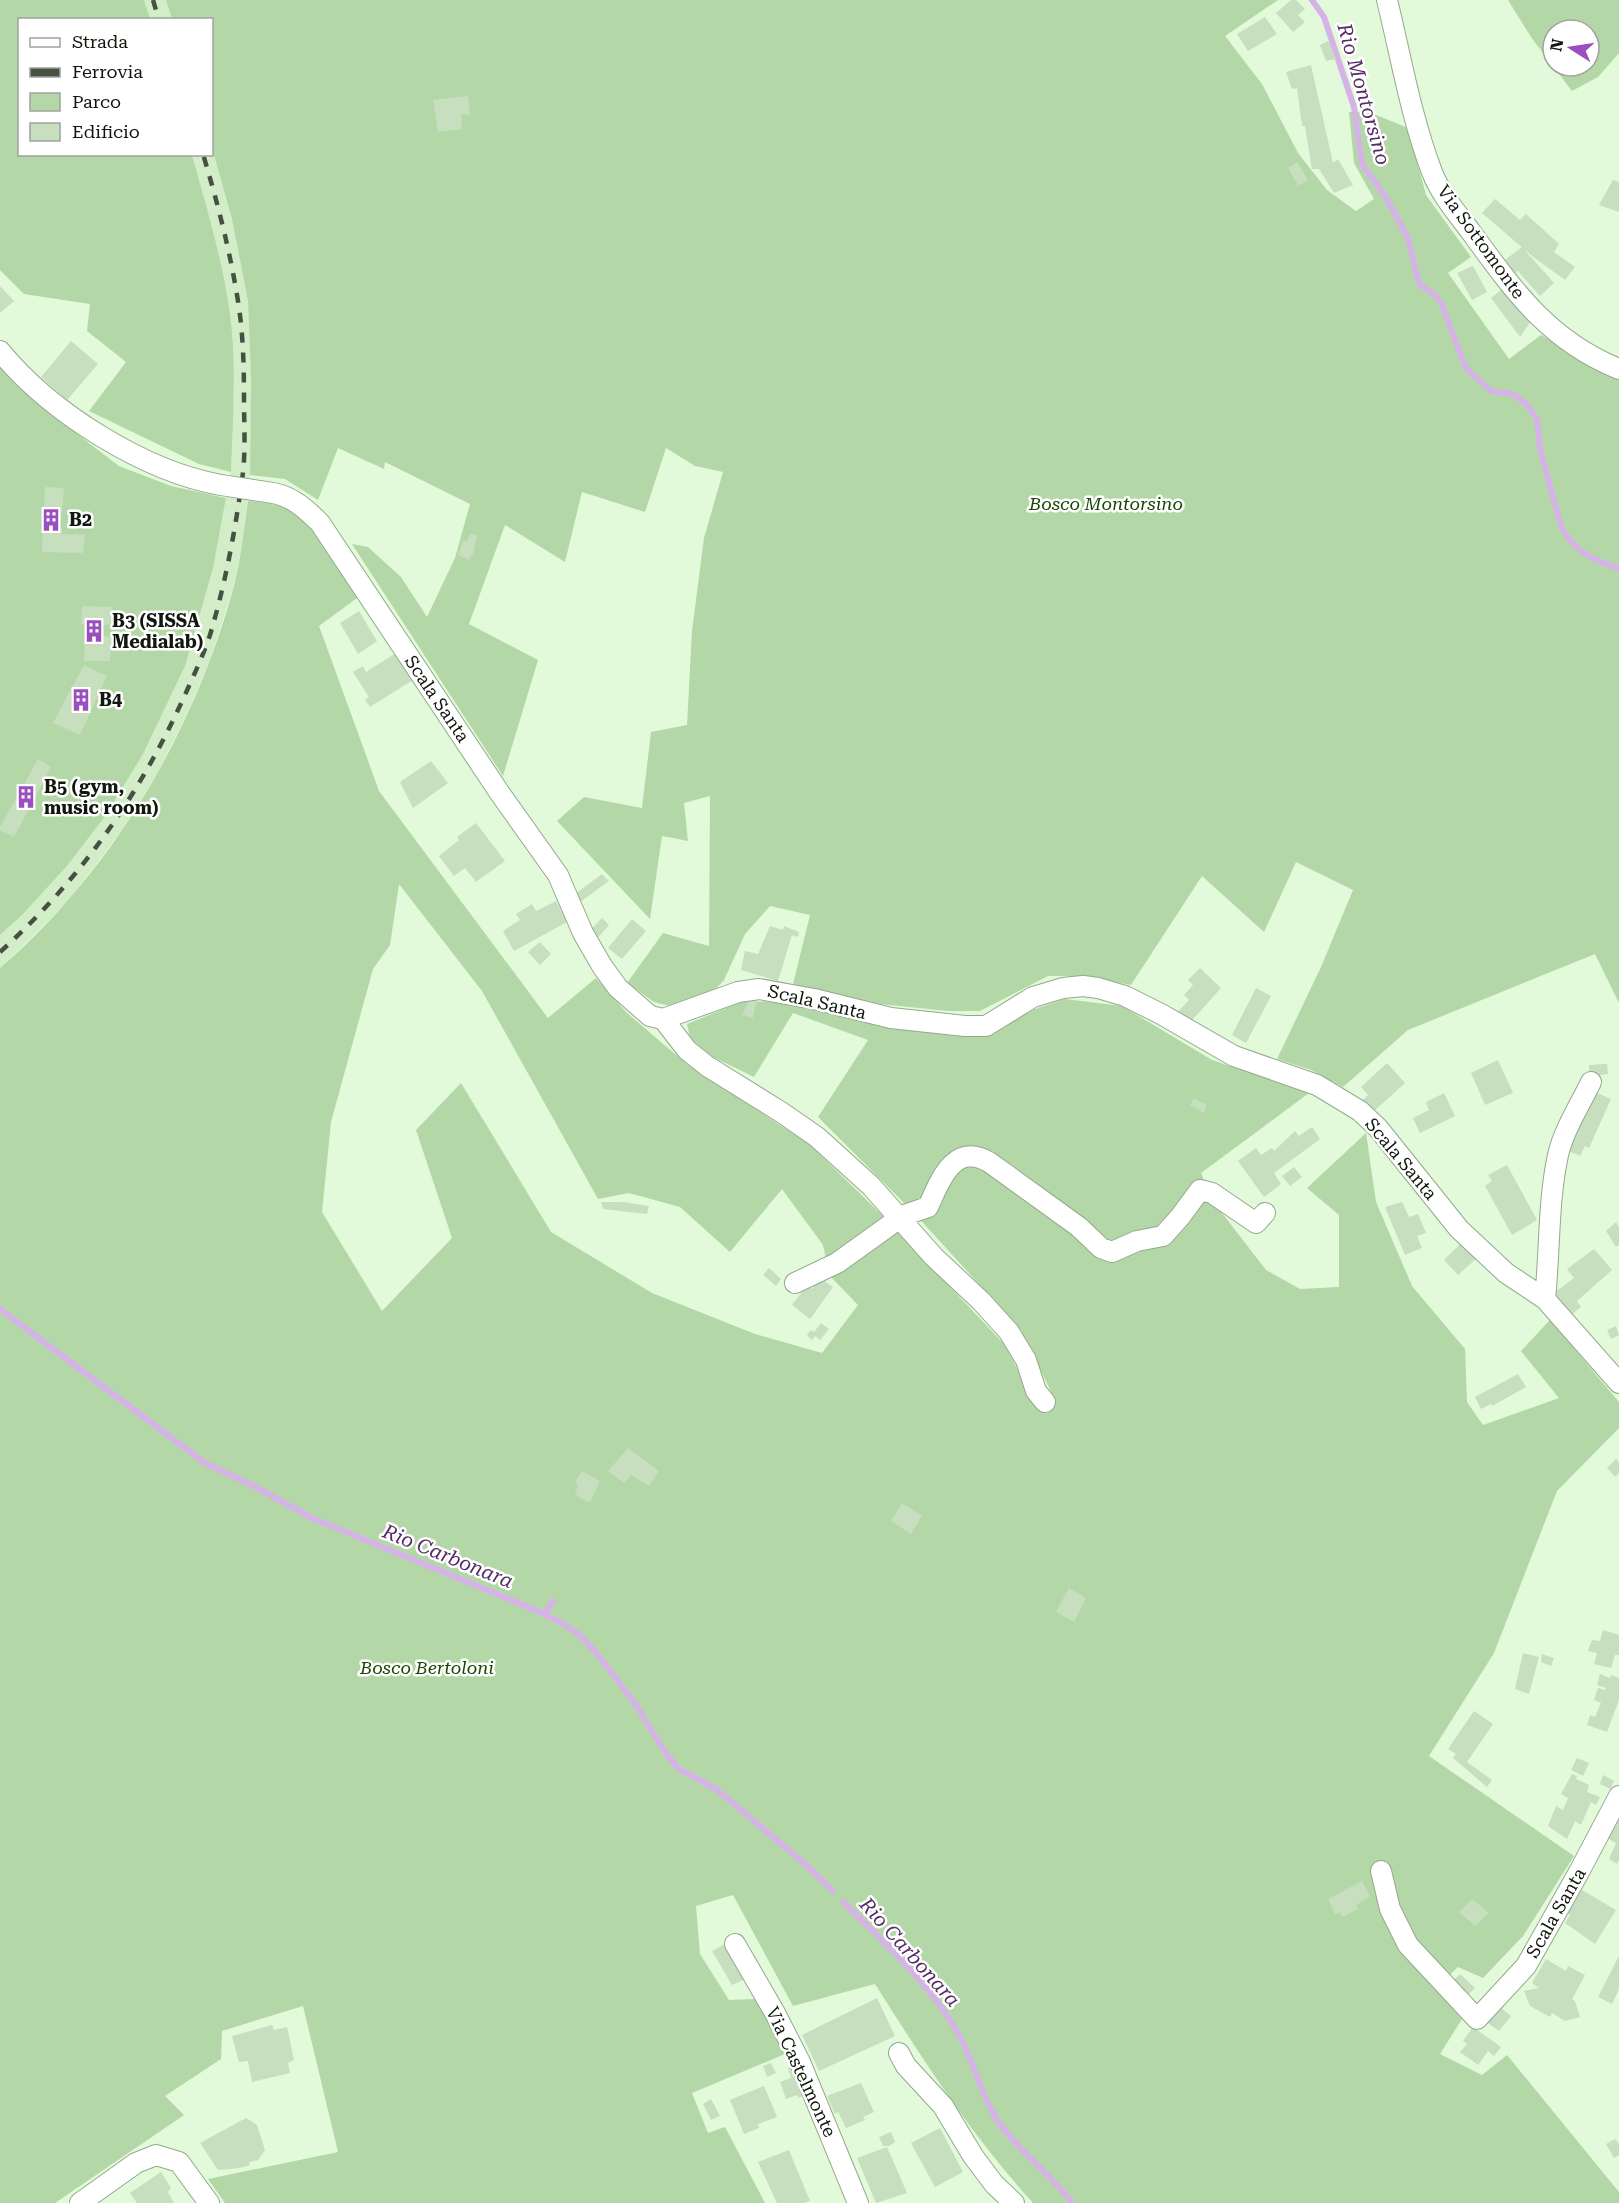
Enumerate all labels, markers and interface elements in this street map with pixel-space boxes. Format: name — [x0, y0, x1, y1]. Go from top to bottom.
legend — [18, 18, 213, 156]
north arrow — [1541, 18, 1601, 78]
water label: Rio Montorsino — [1332, 20, 1396, 167]
text: Strada — [72, 31, 128, 52]
text: N — [1546, 37, 1567, 53]
text: Ferrovia — [72, 61, 143, 82]
text: Parco — [72, 91, 121, 112]
text: Edificio — [72, 121, 140, 142]
street label: Via Sottomonte — [1433, 181, 1530, 303]
park label: Bosco Montorsino — [1028, 493, 1183, 514]
building icon: B2 — [38, 507, 64, 533]
place label: B2 — [69, 509, 92, 530]
place label: B3 (SISSA Medialab) — [112, 610, 203, 652]
building icon: B3 (SISSA Medialab) — [81, 618, 107, 644]
street label: Scala Santa — [401, 651, 474, 746]
building icon: B4 — [68, 687, 94, 713]
place label: B4 — [99, 689, 122, 710]
place label: B5 (gym, music room) — [44, 776, 158, 818]
building icon: B5 (gym, music room) — [13, 784, 39, 810]
street label: Scala Santa — [766, 980, 869, 1023]
street label: Scala Santa — [1361, 1114, 1442, 1204]
water label: Rio Carbonara — [378, 1519, 517, 1593]
park label: Bosco Bertoloni — [359, 1657, 494, 1678]
street label: Scala Santa — [1521, 1864, 1590, 1961]
water label: Rio Carbonara — [854, 1892, 965, 2011]
street label: Via Castelmonte — [762, 2003, 841, 2140]

